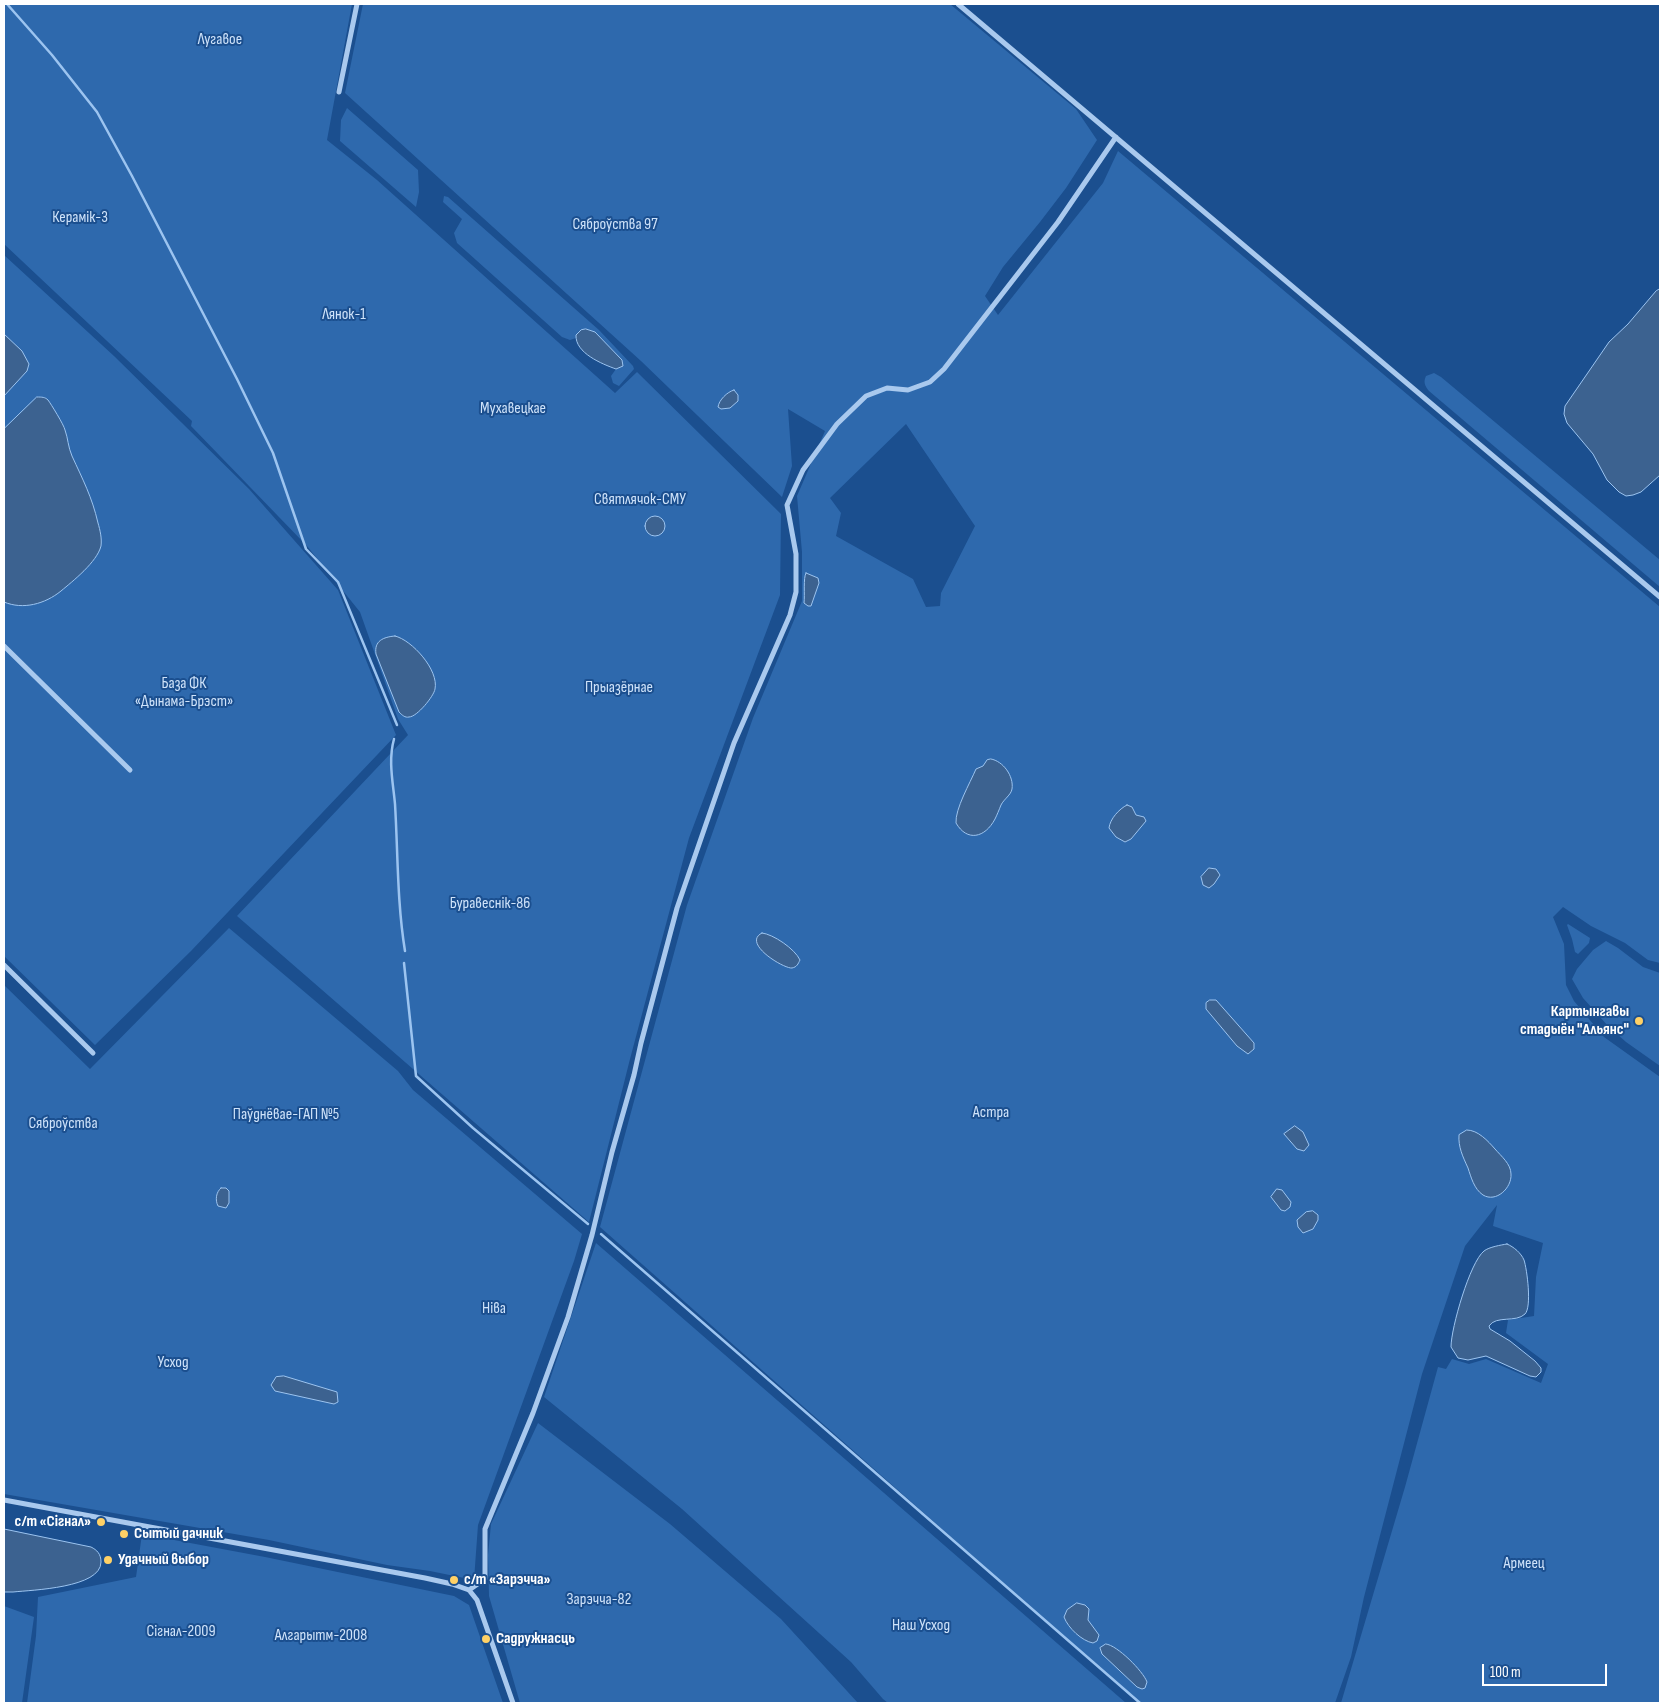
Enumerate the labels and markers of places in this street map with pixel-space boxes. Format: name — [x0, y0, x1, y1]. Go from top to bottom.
place label: Картынгавы стадыён "Альянс" — [1520, 1002, 1629, 1040]
marker: Картынгавы стадыён "Альянс" — [1633, 1015, 1645, 1027]
place label: с/т «Сігнал» — [15, 1512, 91, 1532]
marker: с/т «Сігнал» — [95, 1516, 107, 1528]
place label: Сытый дачник — [134, 1524, 223, 1544]
marker: Сытый дачник — [118, 1528, 130, 1540]
place label: Удачный выбор — [118, 1550, 209, 1570]
marker: Удачный выбор — [102, 1554, 114, 1566]
place label: с/т «Зарэчча» — [464, 1570, 551, 1590]
marker: с/т «Зарэчча» — [448, 1574, 460, 1586]
place label: Садружнасць — [496, 1629, 575, 1649]
marker: Садружнасць — [480, 1633, 492, 1645]

